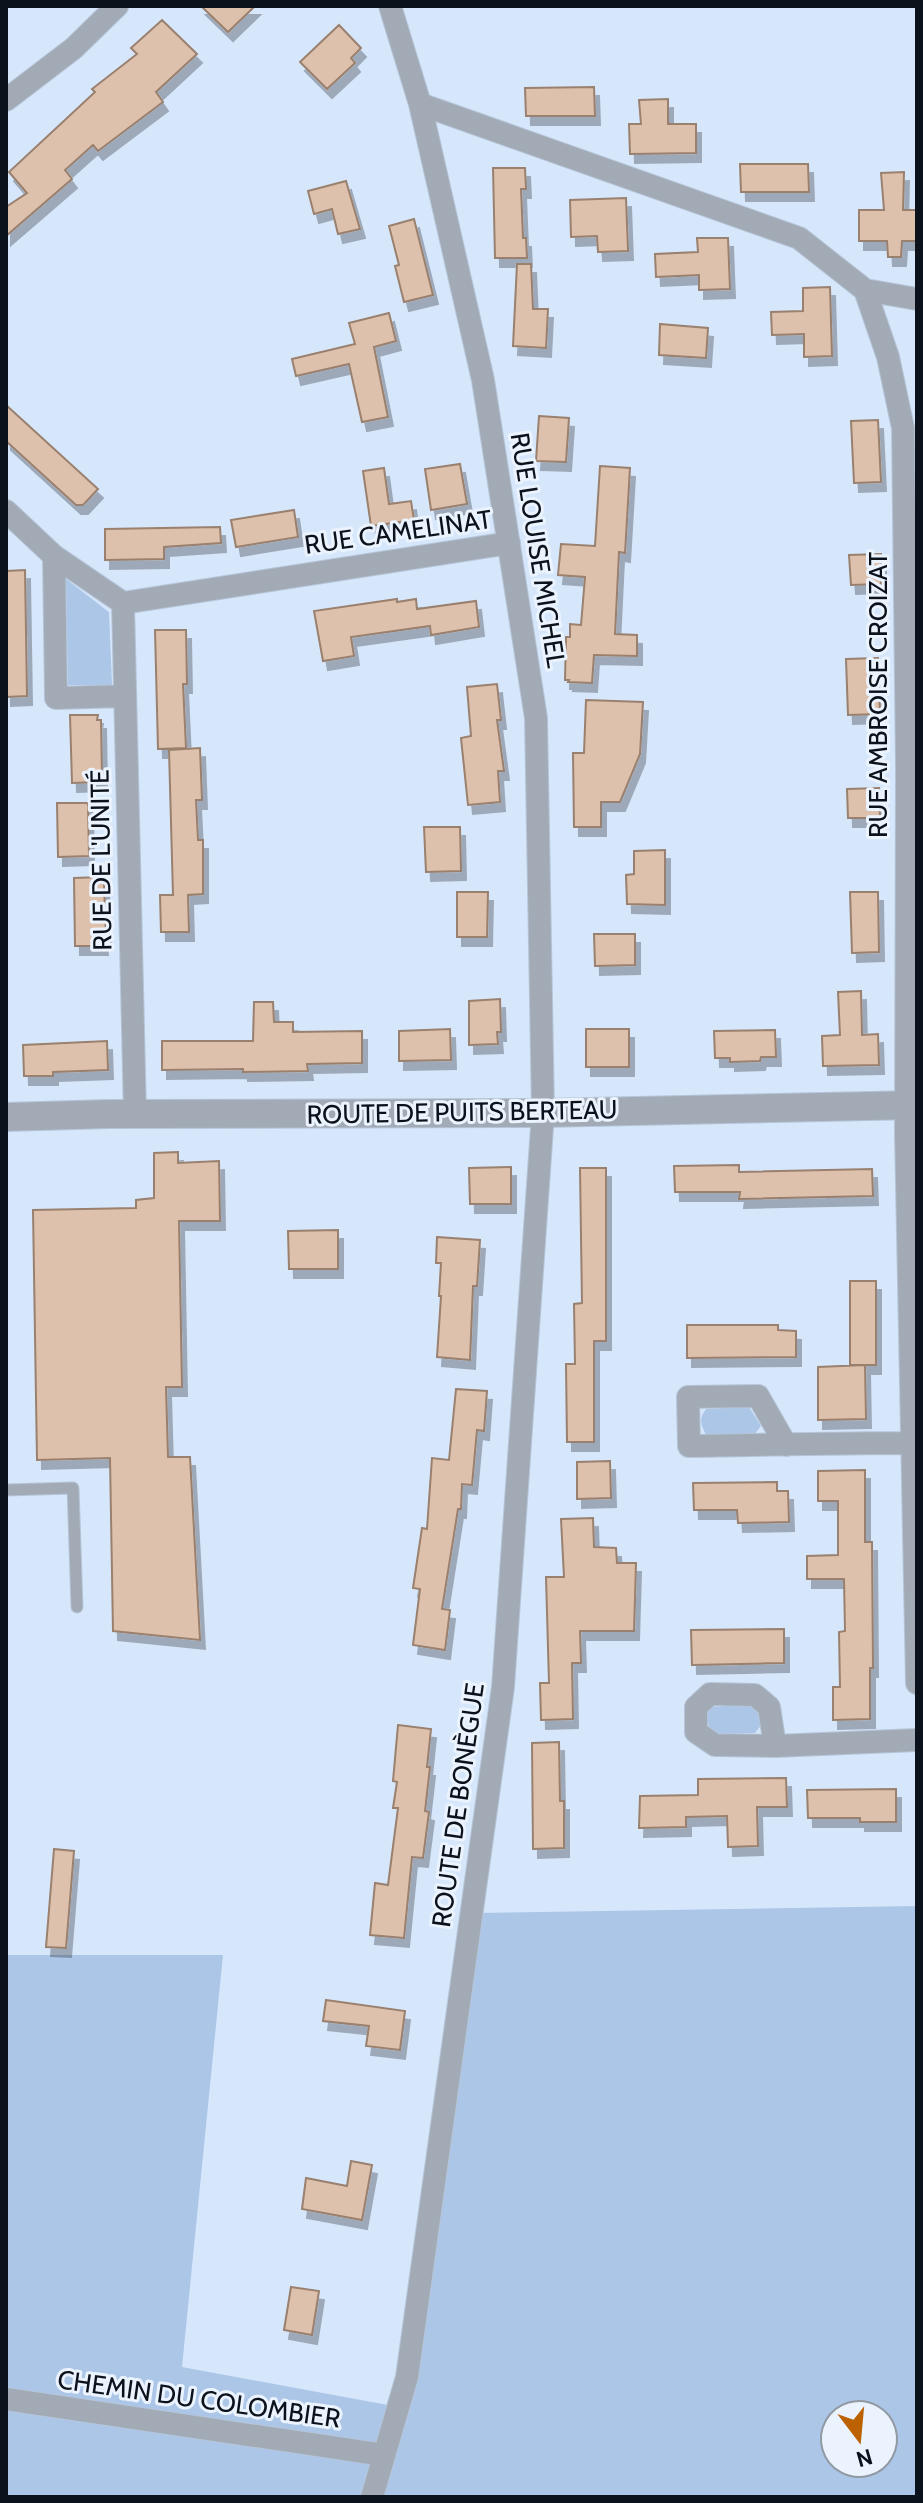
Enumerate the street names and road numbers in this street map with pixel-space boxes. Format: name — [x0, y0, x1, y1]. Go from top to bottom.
street label: RUE LOUISE MICHEL — [504, 430, 572, 670]
street label: RUE CAMELINAT — [302, 503, 494, 561]
street label: RUE AMBROISE CROIZAT — [862, 552, 894, 838]
street label: RUE DE L'UNITÉ — [83, 769, 119, 951]
street label: ROUTE DE PUITS BERTEAU — [306, 1093, 618, 1131]
street label: ROUTE DE BONÈGUE — [425, 1681, 491, 1929]
street label: CHEMIN DU COLOMBIER — [56, 2363, 343, 2435]

